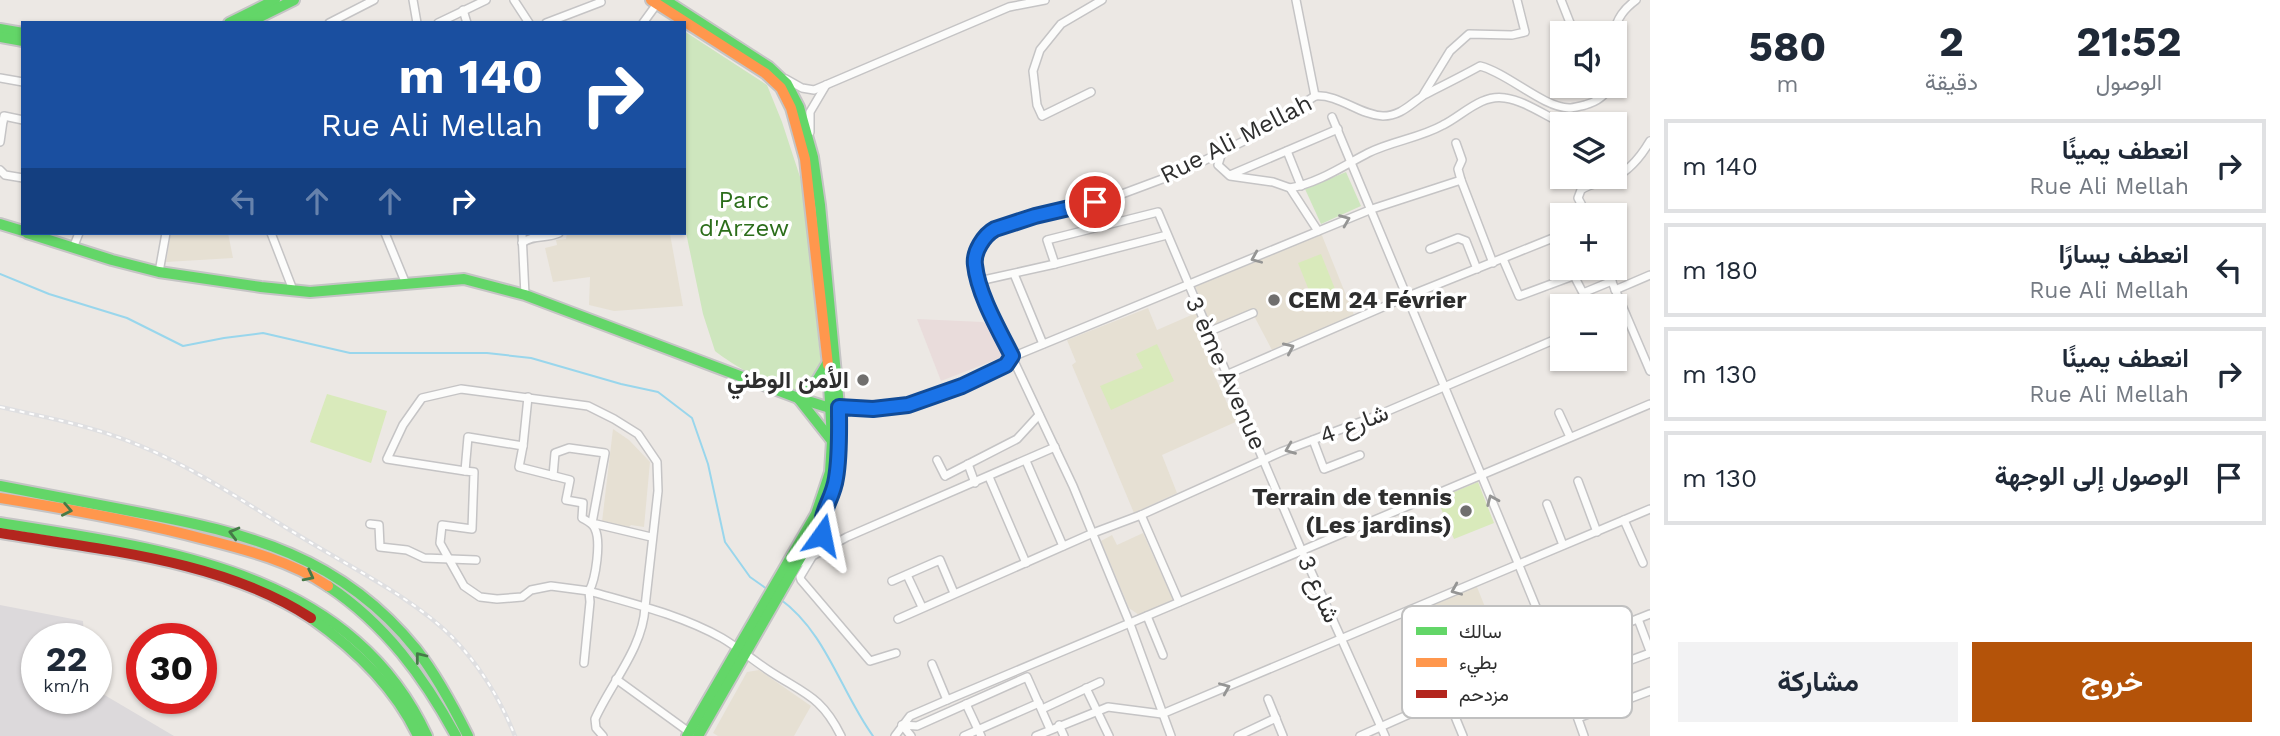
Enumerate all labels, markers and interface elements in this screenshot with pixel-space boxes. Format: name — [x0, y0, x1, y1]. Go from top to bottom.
text: 2 — [1939, 17, 1964, 66]
text: 21:52 — [2076, 17, 2182, 66]
map controls — [1550, 21, 1627, 371]
button: sound — [1550, 21, 1627, 98]
text: 580 — [1748, 22, 1826, 71]
text: 140 m — [399, 47, 543, 105]
icon: right — [567, 49, 658, 140]
text: دقيقة — [1925, 69, 1978, 96]
text: الوصول — [2096, 69, 2162, 96]
text: m — [1776, 71, 1798, 98]
street label: Rue Ali Mellah — [1155, 89, 1317, 189]
text: Rue Ali Mellah — [321, 106, 543, 144]
button: layers — [1550, 112, 1627, 189]
text: انعطف يمينًا — [2062, 135, 2189, 165]
icon: right — [2210, 147, 2248, 185]
text: 140 m — [1682, 151, 1758, 181]
pin — [1065, 172, 1125, 232]
text: Rue Ali Mellah — [2029, 173, 2189, 200]
icon: left — [225, 182, 263, 220]
icon: ahead — [298, 182, 336, 220]
icon: ahead — [371, 182, 409, 220]
icon: right — [444, 182, 482, 220]
icon: arrive — [1076, 183, 1114, 221]
park label: Parc d'Arzew — [699, 186, 789, 242]
button: + — [1550, 203, 1627, 280]
one-way arrow — [1339, 214, 1351, 228]
text: انعطف يسارًا — [2059, 239, 2189, 269]
one-way arrow — [1250, 250, 1263, 264]
icon: left — [2210, 251, 2248, 289]
text: 180 m — [1682, 255, 1758, 285]
text: Rue Ali Mellah — [2029, 277, 2189, 304]
place label: CEM 24 Février — [1288, 286, 1467, 314]
street label: 3 ème Avenue — [1180, 292, 1272, 454]
marker: CEM 24 Février — [1266, 292, 1282, 308]
button: − — [1550, 294, 1627, 371]
one-way arrow — [1281, 342, 1294, 356]
text: انعطف يمينًا — [2062, 343, 2189, 373]
icon: right — [2210, 355, 2248, 393]
text: 130 m — [1682, 359, 1757, 389]
place label: الأمن الوطني — [727, 365, 849, 400]
marker: الأمن الوطني — [855, 372, 871, 388]
text: Rue Ali Mellah — [2029, 381, 2189, 408]
street label: شارع 4 — [1316, 398, 1393, 452]
one-way arrow — [1285, 441, 1297, 455]
icon: arrive — [2210, 459, 2248, 497]
text: الوصول إلى الوجهة — [1994, 461, 2189, 491]
text: 130 m — [1682, 463, 1757, 493]
place label: Terrain de tennis (Les jardins) — [1252, 483, 1452, 539]
one-way arrow — [1486, 495, 1500, 508]
position arrow — [785, 498, 859, 572]
one-way arrow — [61, 502, 73, 517]
marker: Terrain de tennis (Les jardins) — [1458, 503, 1474, 519]
one-way arrow — [228, 527, 240, 541]
street label: شارع 3 — [1290, 551, 1346, 628]
one-way arrow — [302, 567, 314, 581]
one-way arrow — [1450, 582, 1463, 596]
legend — [1402, 606, 1632, 718]
text: سالك — [1459, 620, 1502, 643]
speed limit sign: 30 — [126, 623, 217, 714]
text: 22 — [46, 638, 87, 680]
button: مشاركة — [1678, 642, 1958, 722]
button: خروج — [1972, 642, 2252, 722]
text: بطيء — [1459, 651, 1497, 678]
one-way arrow — [416, 652, 429, 664]
text: km/h — [43, 675, 90, 696]
one-way arrow — [1218, 682, 1230, 696]
text: مزدحم — [1459, 683, 1509, 707]

